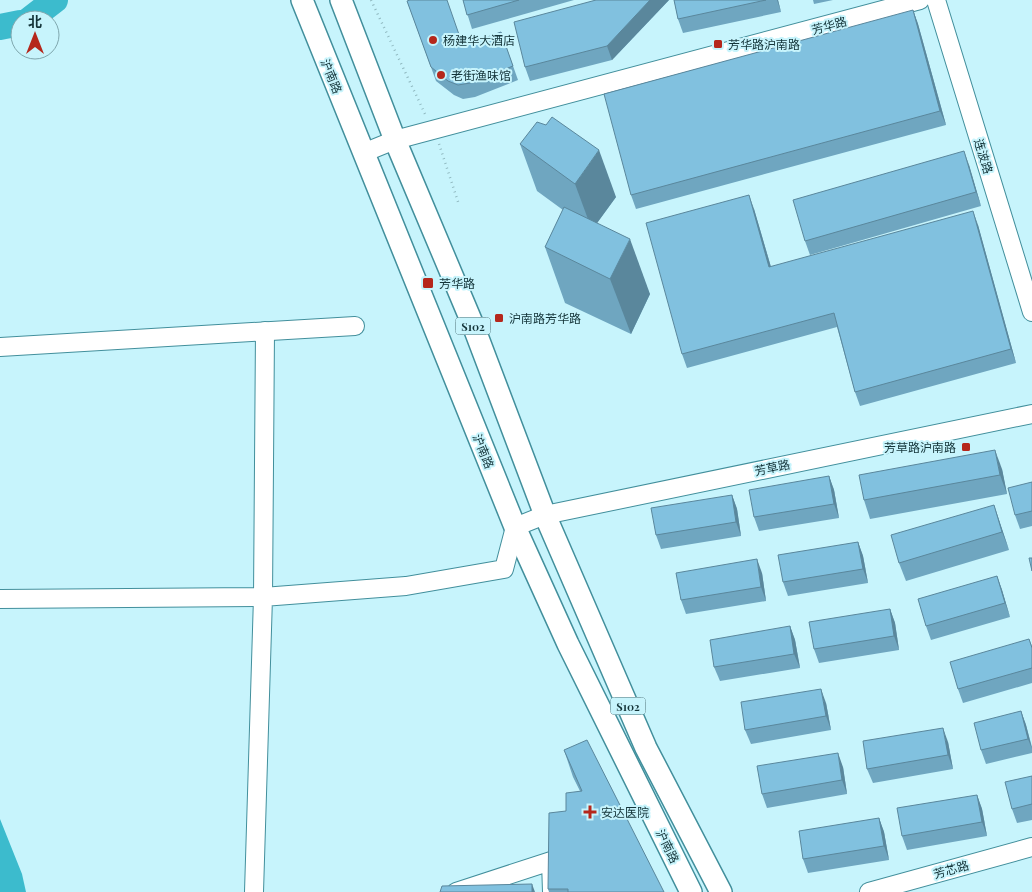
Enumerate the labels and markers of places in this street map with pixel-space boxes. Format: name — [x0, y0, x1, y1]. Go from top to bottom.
place label: 杨建华大酒店 — [443, 32, 515, 48]
marker: 杨建华大酒店 — [427, 34, 439, 46]
place label: 芳华路沪南路 — [728, 36, 800, 52]
marker: 芳华路沪南路 — [712, 38, 724, 50]
place label: 老街渔味馆 — [451, 67, 511, 83]
marker: 老街渔味馆 — [435, 69, 447, 81]
place label: 芳华路 — [439, 275, 475, 291]
marker: 芳华路 — [421, 276, 435, 290]
place label: 沪南路芳华路 — [509, 310, 581, 326]
marker: 沪南路芳华路 — [493, 312, 505, 324]
place label: 芳草路沪南路 — [884, 439, 956, 455]
marker: 芳草路沪南路 — [960, 441, 972, 453]
place label: 安达医院 — [601, 804, 649, 820]
marker: 安达医院 — [583, 805, 597, 819]

